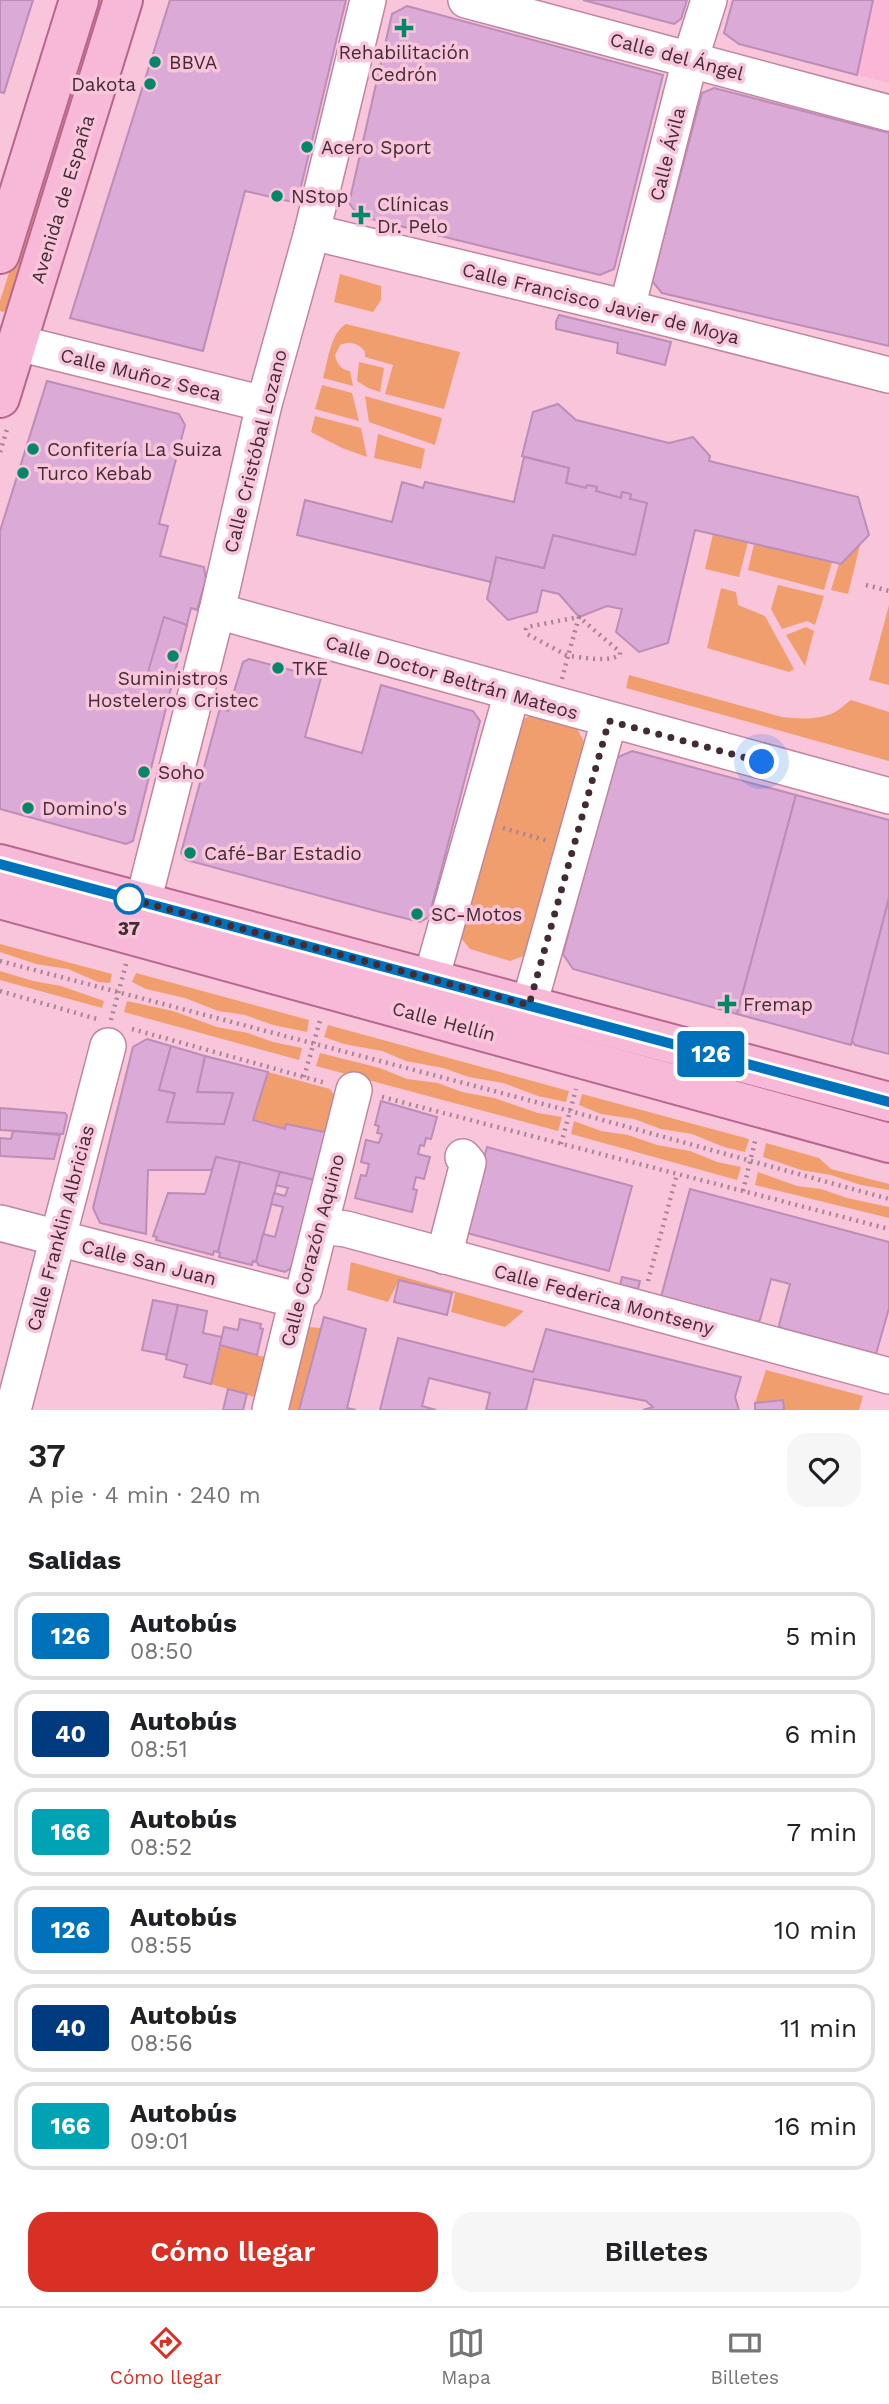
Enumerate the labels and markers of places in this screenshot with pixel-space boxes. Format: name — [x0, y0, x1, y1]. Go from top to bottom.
marker: Rehabilitación Cedrón — [394, 18, 414, 38]
place label: Rehabilitación Cedrón — [338, 41, 470, 86]
place label: BBVA — [169, 51, 218, 74]
marker: BBVA — [147, 54, 163, 70]
place label: Dakota — [71, 73, 136, 96]
marker: Dakota — [142, 76, 158, 92]
place label: Acero Sport — [321, 136, 431, 159]
marker: Acero Sport — [299, 139, 315, 155]
place label: NStop — [291, 185, 348, 208]
marker: NStop — [269, 188, 285, 204]
place label: Clínicas Dr. Pelo — [377, 193, 449, 238]
marker: Clínicas Dr. Pelo — [351, 205, 371, 225]
place label: Confitería La Suiza — [47, 438, 222, 461]
marker: Confitería La Suiza — [25, 441, 41, 457]
place label: Turco Kebab — [37, 462, 152, 485]
marker: Turco Kebab — [15, 465, 31, 481]
marker: Suministros Hosteleros Cristec — [165, 648, 181, 664]
place label: TKE — [292, 657, 328, 680]
marker: TKE — [270, 660, 286, 676]
place label: Suministros Hosteleros Cristec — [87, 667, 259, 712]
place label: Soho — [158, 761, 205, 784]
marker: Soho — [136, 764, 152, 780]
place label: Domino's — [42, 797, 127, 820]
marker: Domino's — [20, 800, 36, 816]
place label: Café-Bar Estadio — [204, 842, 362, 865]
marker: Café-Bar Estadio — [182, 845, 198, 861]
marker: 37 — [114, 884, 144, 914]
place label: SC-Motos — [431, 903, 522, 926]
marker: SC-Motos — [409, 906, 425, 922]
place label: 37 — [118, 917, 140, 940]
place label: Fremap — [743, 993, 813, 1016]
marker: Fremap — [717, 994, 737, 1014]

